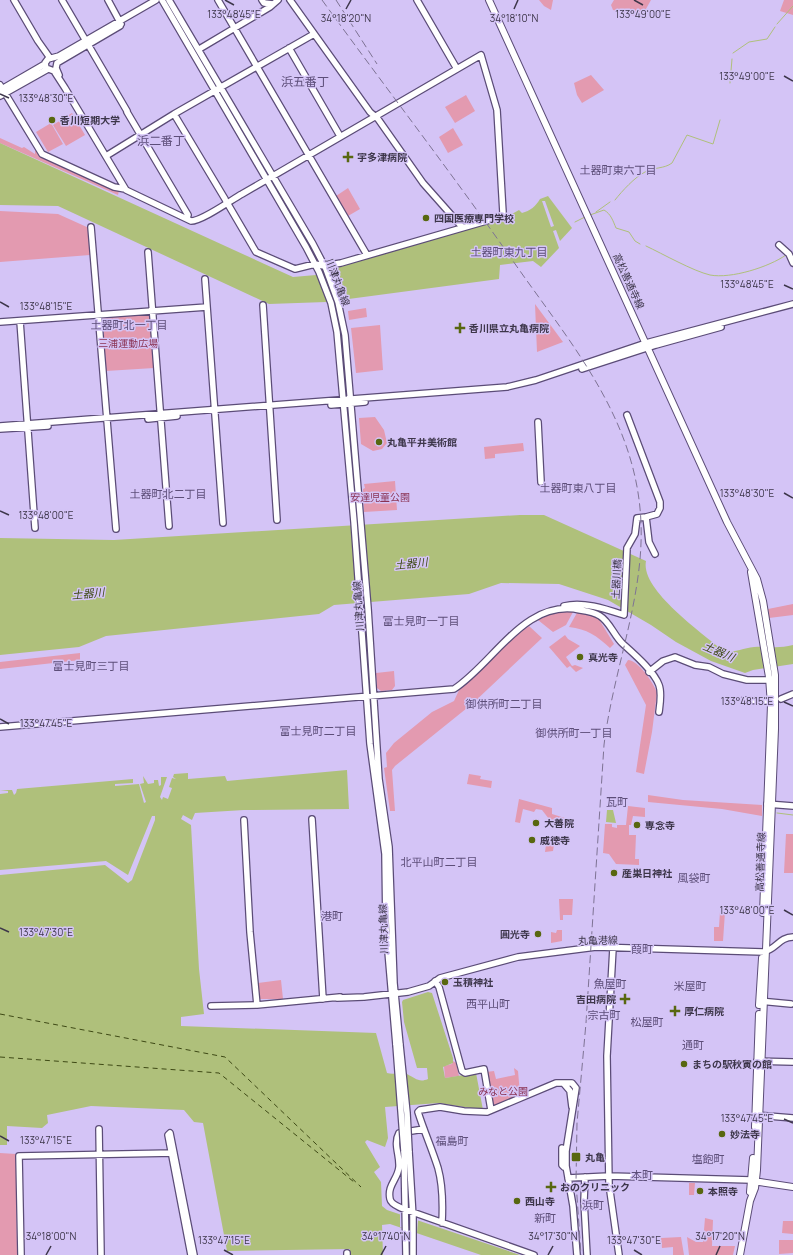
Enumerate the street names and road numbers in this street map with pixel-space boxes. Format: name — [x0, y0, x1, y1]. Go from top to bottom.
street label: 高松善通寺線 — [610, 251, 648, 311]
street label: 川津丸亀線 — [323, 256, 353, 308]
street label: 土器川橋 — [608, 559, 624, 599]
street label: 川津丸亀線 — [349, 581, 367, 631]
street label: 高松善通寺線 — [752, 832, 768, 892]
street label: 川津丸亀線 — [375, 904, 391, 954]
street label: 丸亀港線 — [578, 933, 618, 947]

